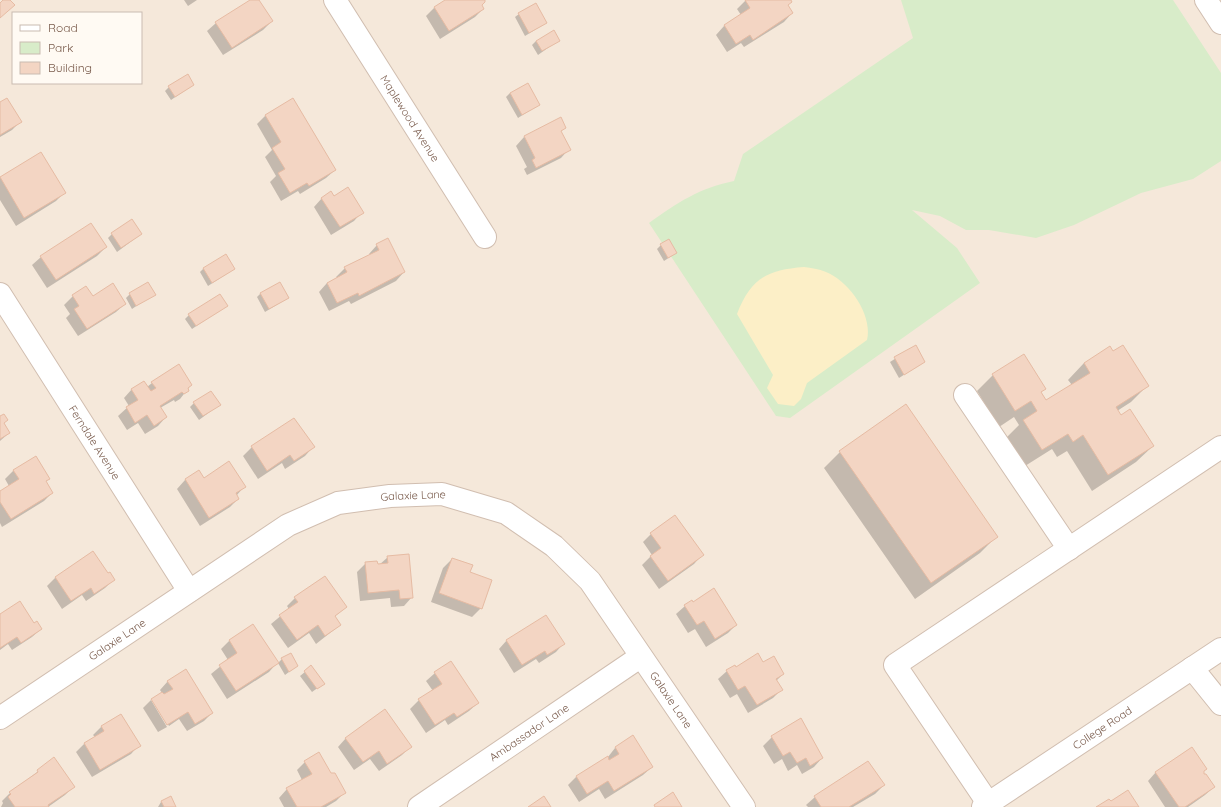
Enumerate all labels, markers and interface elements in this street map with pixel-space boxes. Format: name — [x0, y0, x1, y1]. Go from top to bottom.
legend — [12, 12, 142, 84]
text: Road — [48, 20, 78, 35]
text: Park — [48, 40, 73, 55]
text: Building — [48, 60, 92, 75]
street label: Maplewood Avenue — [377, 72, 443, 164]
street label: Ferndale Avenue — [66, 403, 123, 482]
street label: Galaxie Lane — [380, 487, 448, 504]
street label: Galaxie Lane — [86, 615, 148, 664]
street label: Galaxie Lane — [647, 669, 695, 731]
street label: Ambassador Lane — [487, 700, 572, 764]
street label: College Road — [1070, 703, 1134, 753]

